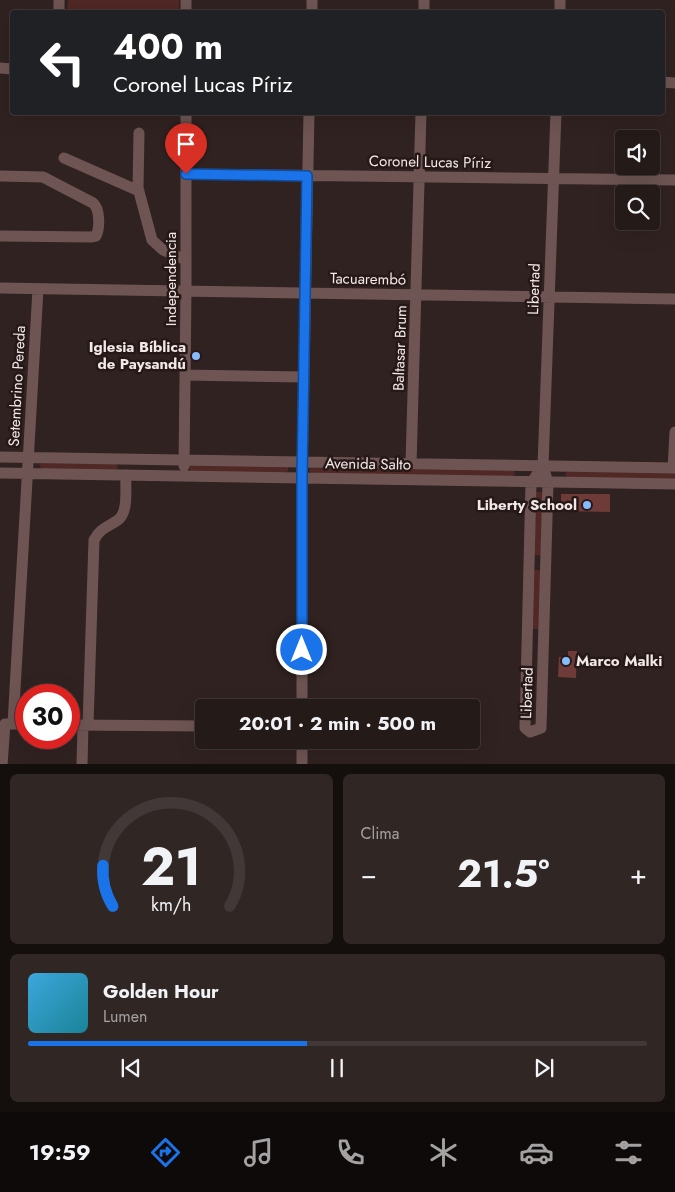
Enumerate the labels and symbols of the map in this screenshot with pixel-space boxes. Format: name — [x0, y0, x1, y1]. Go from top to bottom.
pin — [165, 123, 207, 174]
street label: Coronel Lucas Píriz — [369, 150, 492, 174]
street label: Independencia — [160, 232, 182, 326]
street label: Libertad — [522, 263, 546, 315]
street label: Tacuarembó — [330, 267, 406, 291]
street label: Baltasar Brum — [388, 305, 412, 391]
street label: Setembrino Pereda — [3, 325, 31, 447]
place label: Iglesia Bíblica de Paysandú — [89, 336, 186, 375]
marker: Iglesia Bíblica de Paysandú — [190, 350, 202, 362]
street label: Avenida Salto — [325, 452, 411, 476]
place label: Liberty School — [477, 494, 577, 516]
marker: Liberty School — [581, 499, 593, 511]
position arrow — [275, 623, 327, 675]
place label: Marco Malki — [576, 650, 662, 672]
marker: Marco Malki — [560, 655, 572, 667]
street label: Libertad — [515, 667, 539, 719]
speed limit sign: 30 — [15, 684, 80, 749]

